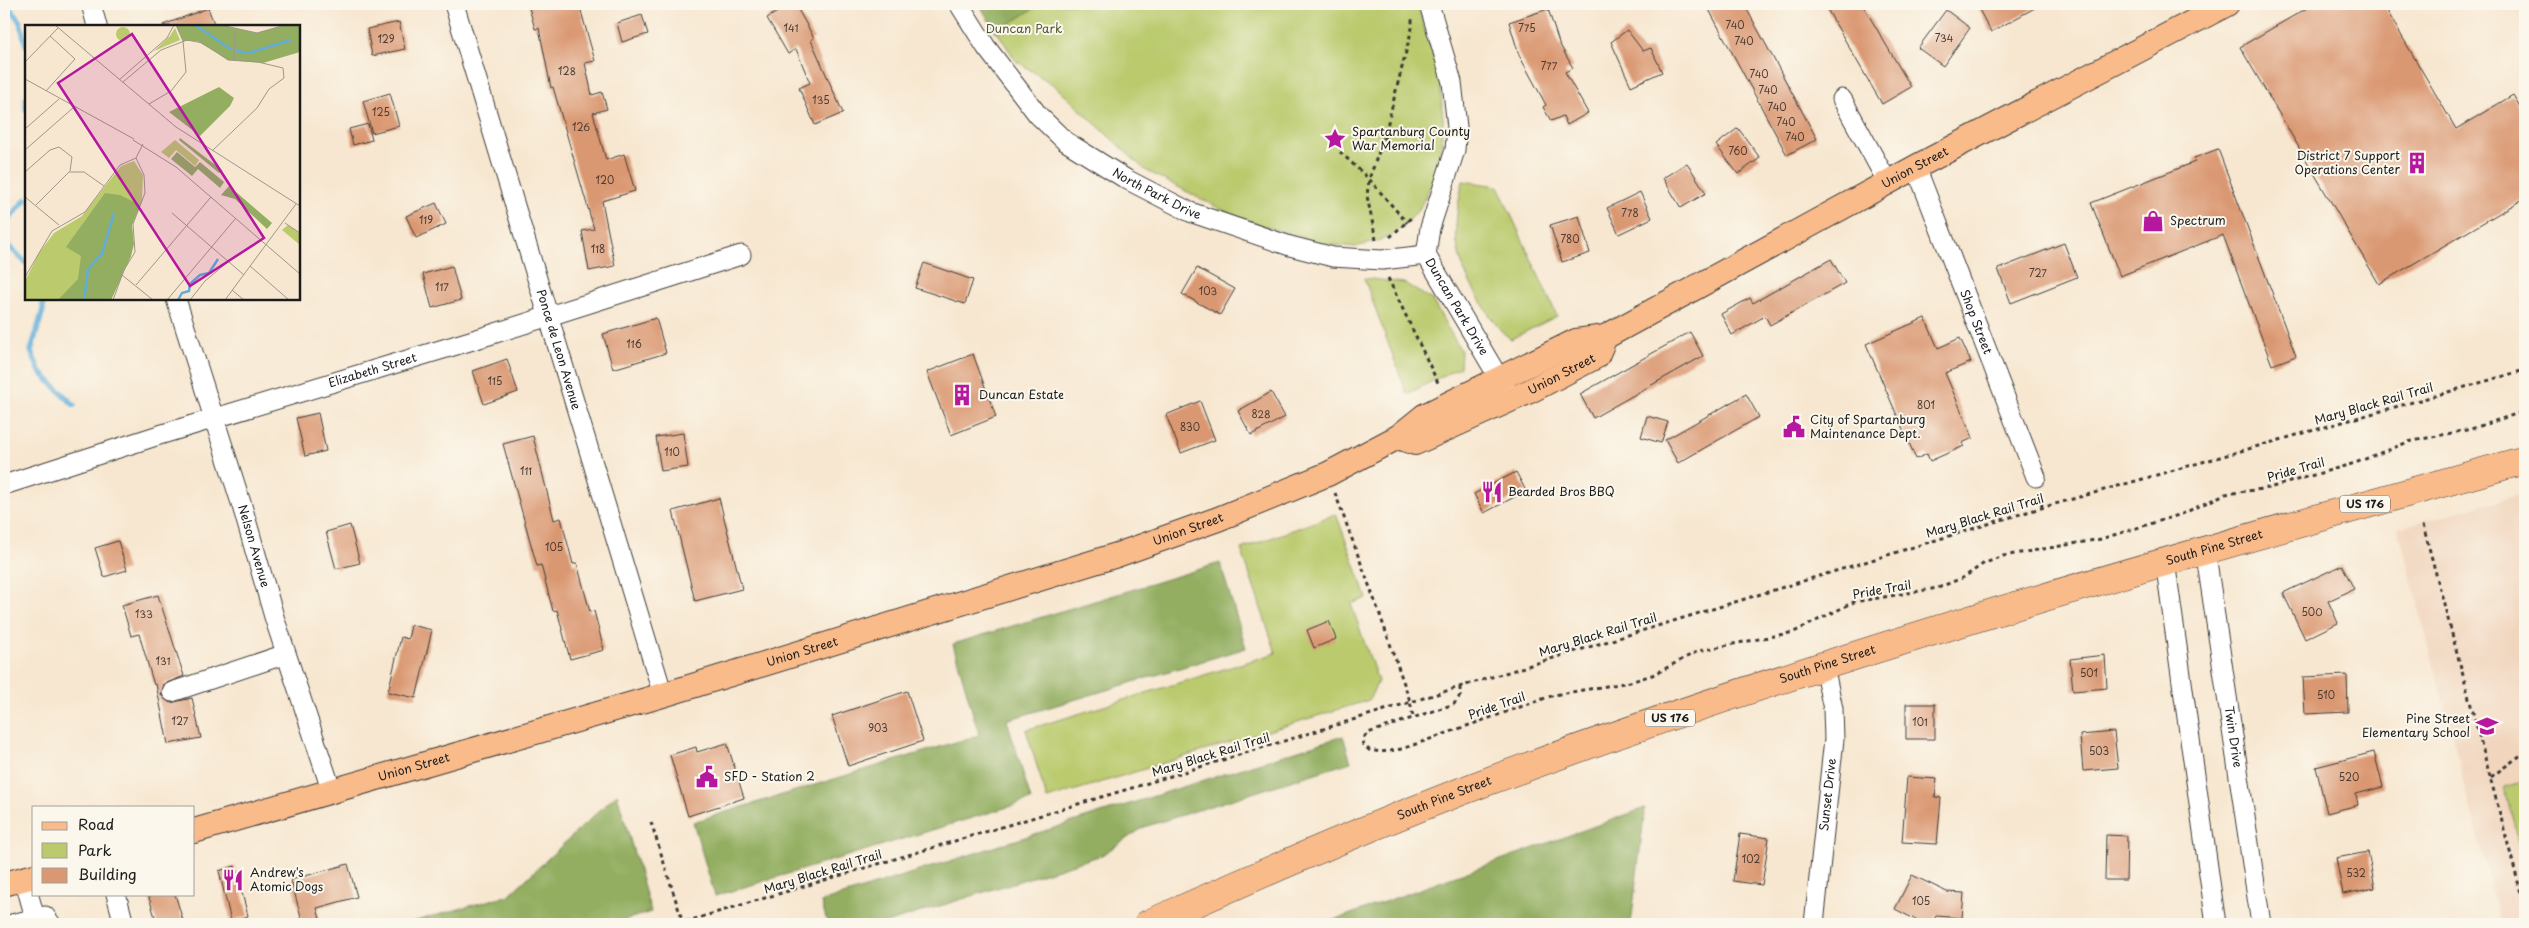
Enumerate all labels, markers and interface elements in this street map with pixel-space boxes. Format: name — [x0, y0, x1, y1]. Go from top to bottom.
house number: 740 — [1725, 17, 1745, 32]
park label: Duncan Park — [986, 19, 1062, 37]
house number: 141 — [784, 20, 799, 35]
house number: 775 — [1518, 20, 1536, 35]
inset map — [25, 25, 300, 300]
house number: 734 — [1935, 30, 1954, 45]
house number: 129 — [377, 31, 395, 46]
house number: 740 — [1734, 33, 1754, 48]
house number: 777 — [1541, 58, 1558, 73]
house number: 128 — [558, 63, 576, 78]
house number: 740 — [1749, 66, 1769, 81]
house number: 740 — [1758, 82, 1778, 97]
house number: 135 — [812, 92, 830, 107]
house number: 740 — [1767, 99, 1787, 114]
house number: 125 — [372, 104, 390, 119]
house number: 740 — [1776, 114, 1796, 129]
house number: 126 — [572, 119, 590, 134]
place label: Spartanburg County War Memorial — [1352, 122, 1470, 154]
place icon: Spartanburg County War Memorial — [1322, 126, 1348, 152]
house number: 740 — [1785, 129, 1805, 144]
street label: Union Street — [1878, 142, 1951, 192]
house number: 760 — [1728, 143, 1748, 158]
place label: District 7 Support Operations Center — [2295, 146, 2400, 178]
building icon: District 7 Support Operations Center — [2404, 150, 2430, 176]
street label: North Park Drive — [1109, 163, 1204, 223]
house number: 120 — [596, 172, 614, 187]
house number: 778 — [1621, 205, 1639, 220]
shop icon: Spectrum — [2140, 208, 2166, 234]
place label: Spectrum — [2170, 211, 2226, 229]
house number: 119 — [419, 212, 433, 227]
house number: 780 — [1561, 231, 1579, 246]
house number: 118 — [591, 241, 605, 256]
street label: Duncan Park Drive — [1422, 254, 1493, 358]
house number: 727 — [2029, 265, 2047, 280]
house number: 117 — [435, 279, 449, 294]
house number: 103 — [1199, 283, 1217, 298]
street label: Shop Street — [1956, 286, 1998, 357]
street label: Ponce de Leon Avenue — [533, 287, 586, 412]
house number: 116 — [626, 336, 642, 351]
street label: Elizabeth Street — [326, 348, 419, 391]
street label: Union Street — [1524, 348, 1598, 399]
house number: 115 — [488, 373, 502, 388]
street label: Mary Black Rail Trail — [2312, 377, 2435, 429]
building icon: Duncan Estate — [949, 382, 975, 408]
place label: Duncan Estate — [979, 385, 1064, 403]
house number: 801 — [1917, 397, 1935, 412]
house number: 828 — [1252, 406, 1271, 421]
place label: City of Spartanburg Maintenance Dept. — [1810, 410, 1926, 442]
public building icon: City of Spartanburg Maintenance Dept. — [1781, 414, 1807, 440]
house number: 830 — [1180, 419, 1200, 434]
house number: 110 — [664, 444, 680, 459]
street label: Pride Trail — [2265, 452, 2327, 486]
house number: 111 — [520, 463, 532, 478]
restaurant icon: Bearded Bros BBQ — [1479, 479, 1505, 505]
place label: Bearded Bros BBQ — [1508, 482, 1615, 500]
street label: Mary Black Rail Trail — [1923, 488, 2046, 542]
road number: US 176 — [2340, 496, 2390, 512]
street label: Nelson Avenue — [234, 502, 275, 589]
street label: Union Street — [1150, 508, 1226, 550]
street label: South Pine Street — [2164, 524, 2265, 569]
house number: 105 — [545, 539, 563, 554]
street label: Pride Trail — [1851, 575, 1912, 603]
house number: 500 — [2301, 604, 2323, 619]
house number: 133 — [135, 606, 153, 621]
street label: Mary Black Rail Trail — [1536, 607, 1659, 661]
street label: Union Street — [764, 632, 840, 671]
street label: South Pine Street — [1777, 640, 1878, 687]
house number: 131 — [156, 653, 171, 668]
house number: 501 — [2080, 665, 2098, 680]
street label: Pride Trail — [1466, 687, 1528, 723]
house number: 510 — [2317, 687, 2335, 702]
street label: Twin Drive — [2221, 705, 2248, 769]
place label: Pine Street Elementary School — [2362, 709, 2470, 741]
road number: US 176 — [1645, 710, 1695, 726]
house number: 127 — [172, 713, 189, 728]
school or university icon: Pine Street Elementary School — [2474, 713, 2500, 739]
house number: 101 — [1912, 714, 1928, 729]
house number: 903 — [868, 720, 888, 735]
street label: Mary Black Rail Trail — [1149, 727, 1272, 781]
house number: 503 — [2089, 743, 2109, 758]
street label: Union Street — [376, 747, 452, 785]
street label: Sunset Drive — [1814, 757, 1840, 832]
public building icon: SFD - Station 2 — [694, 764, 720, 790]
place label: SFD - Station 2 — [724, 767, 815, 785]
house number: 520 — [2339, 769, 2359, 784]
street label: South Pine Street — [1394, 771, 1494, 824]
legend — [32, 806, 195, 896]
text: Road — [78, 812, 114, 835]
text: Park — [78, 838, 112, 861]
street label: Mary Black Rail Trail — [761, 844, 884, 898]
house number: 102 — [1742, 851, 1760, 866]
text: Building — [78, 862, 137, 885]
place label: Andrew's Atomic Dogs — [250, 863, 324, 895]
house number: 532 — [2346, 865, 2366, 880]
restaurant icon: Andrew's Atomic Dogs — [220, 867, 246, 893]
house number: 105 — [1912, 893, 1930, 908]

